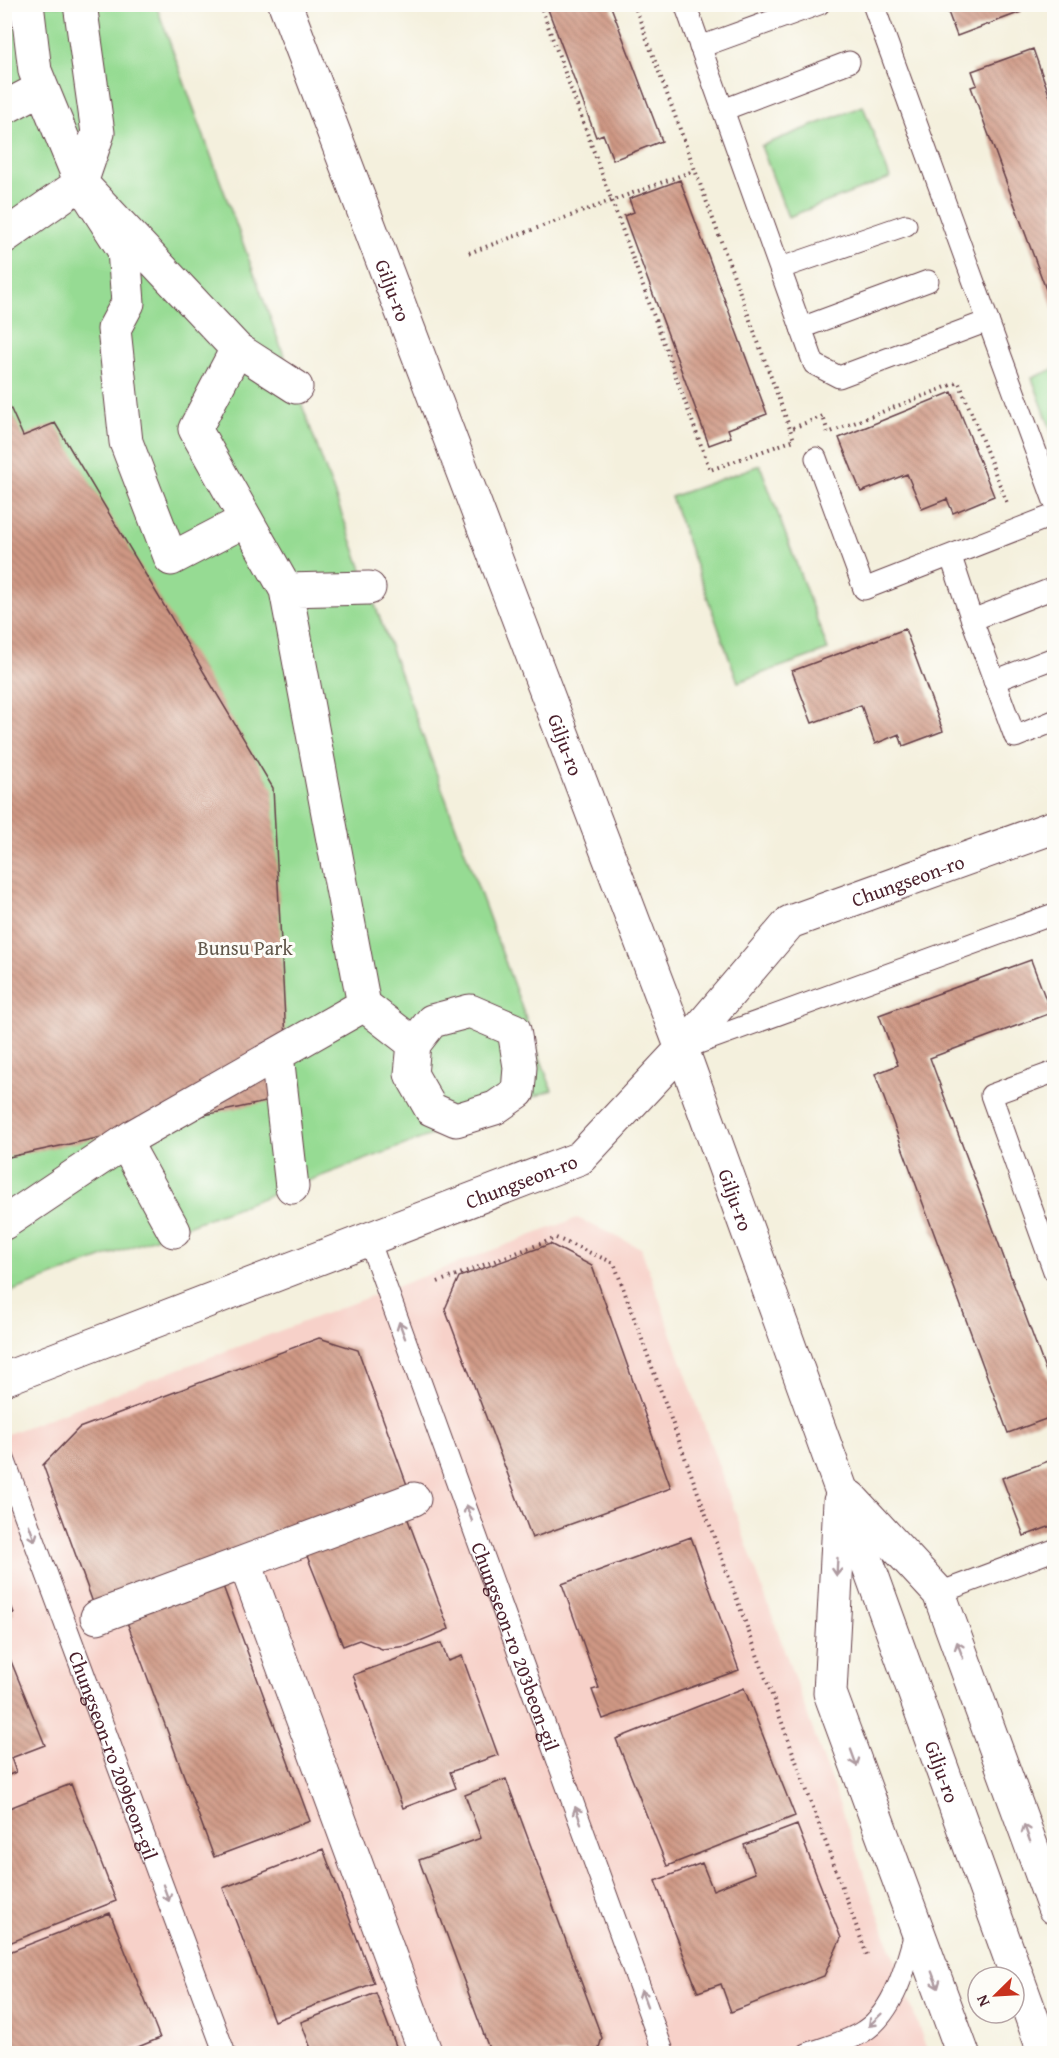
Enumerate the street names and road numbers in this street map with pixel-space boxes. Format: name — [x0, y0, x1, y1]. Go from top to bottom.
street label: Gilju-ro — [369, 255, 419, 325]
street label: Gilju-ro — [541, 709, 591, 780]
street label: Chungseon-ro — [847, 846, 968, 913]
street label: Chungseon-ro — [461, 1146, 581, 1215]
street label: Gilju-ro — [712, 1164, 761, 1235]
street label: Chungseon-ro 203beon-gil — [465, 1538, 568, 1755]
street label: Chungseon-ro 209beon-gil — [62, 1647, 166, 1864]
street label: Gilju-ro — [918, 1736, 968, 1807]

